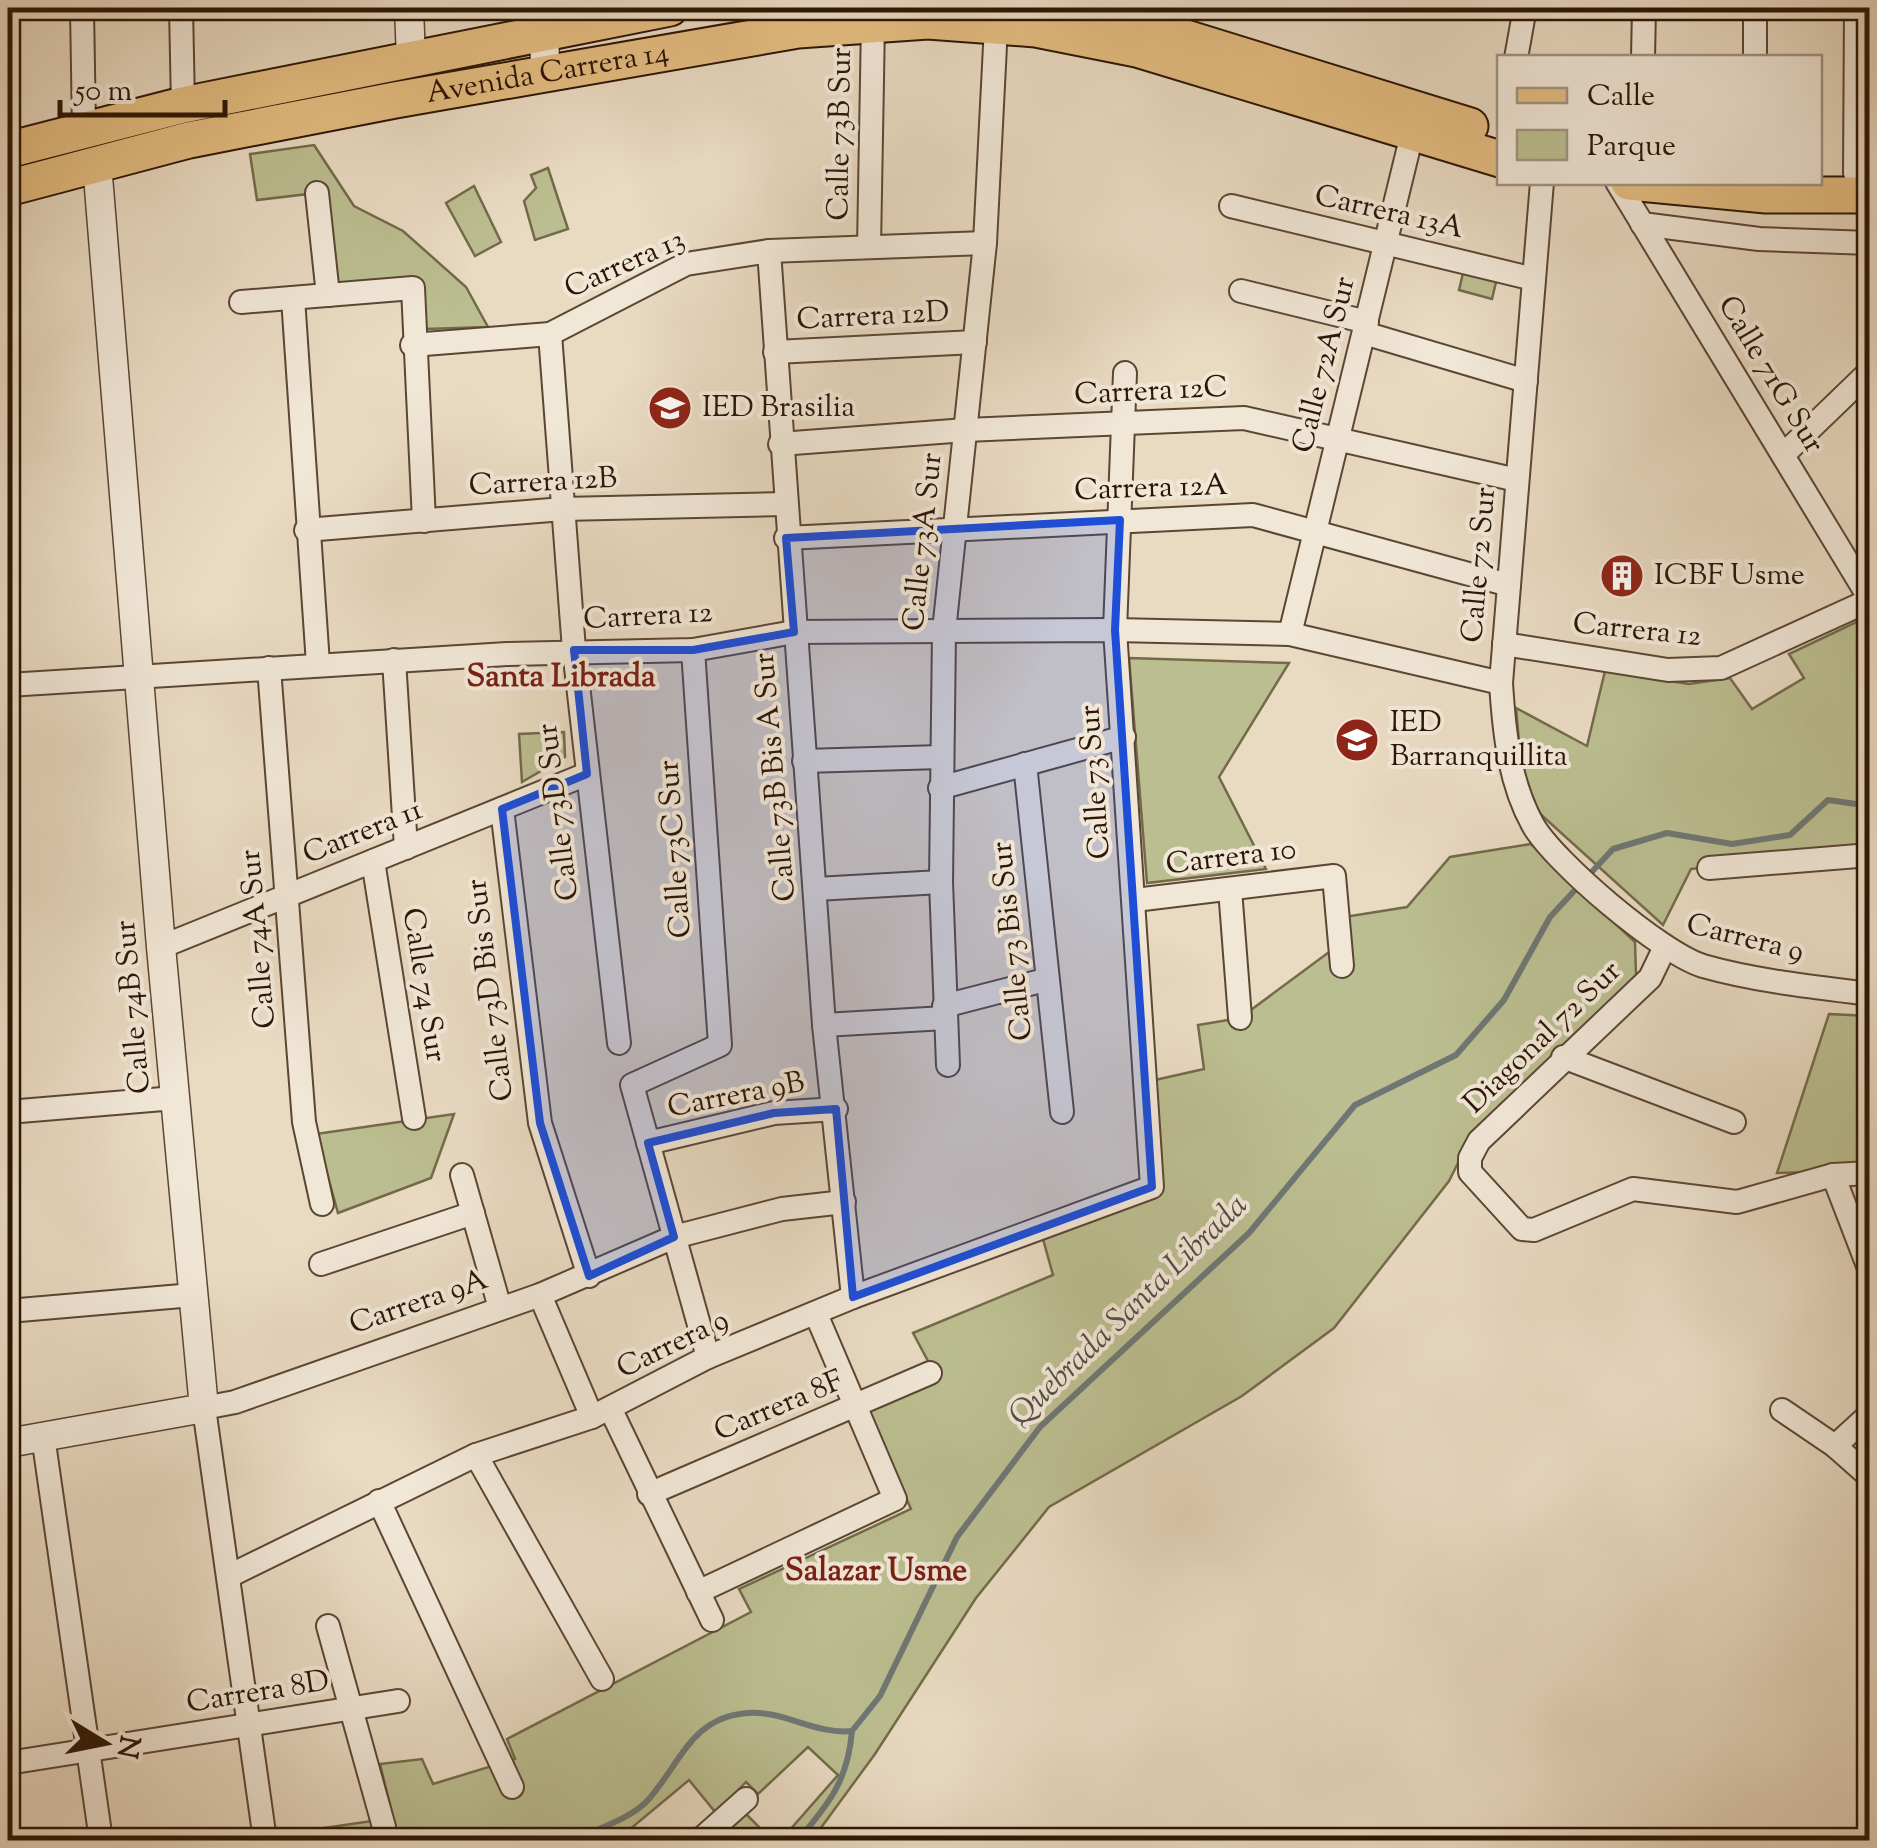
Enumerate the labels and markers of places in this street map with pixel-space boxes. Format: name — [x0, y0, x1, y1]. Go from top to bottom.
school or university icon: IED Brasilia — [647, 385, 693, 431]
place label: IED Brasilia — [702, 387, 855, 430]
building icon: ICBF Usme — [1599, 553, 1645, 599]
place label: ICBF Usme — [1654, 555, 1805, 598]
place label: IED Barranquillita — [1390, 702, 1568, 779]
school or university icon: IED Barranquillita — [1334, 717, 1380, 763]

